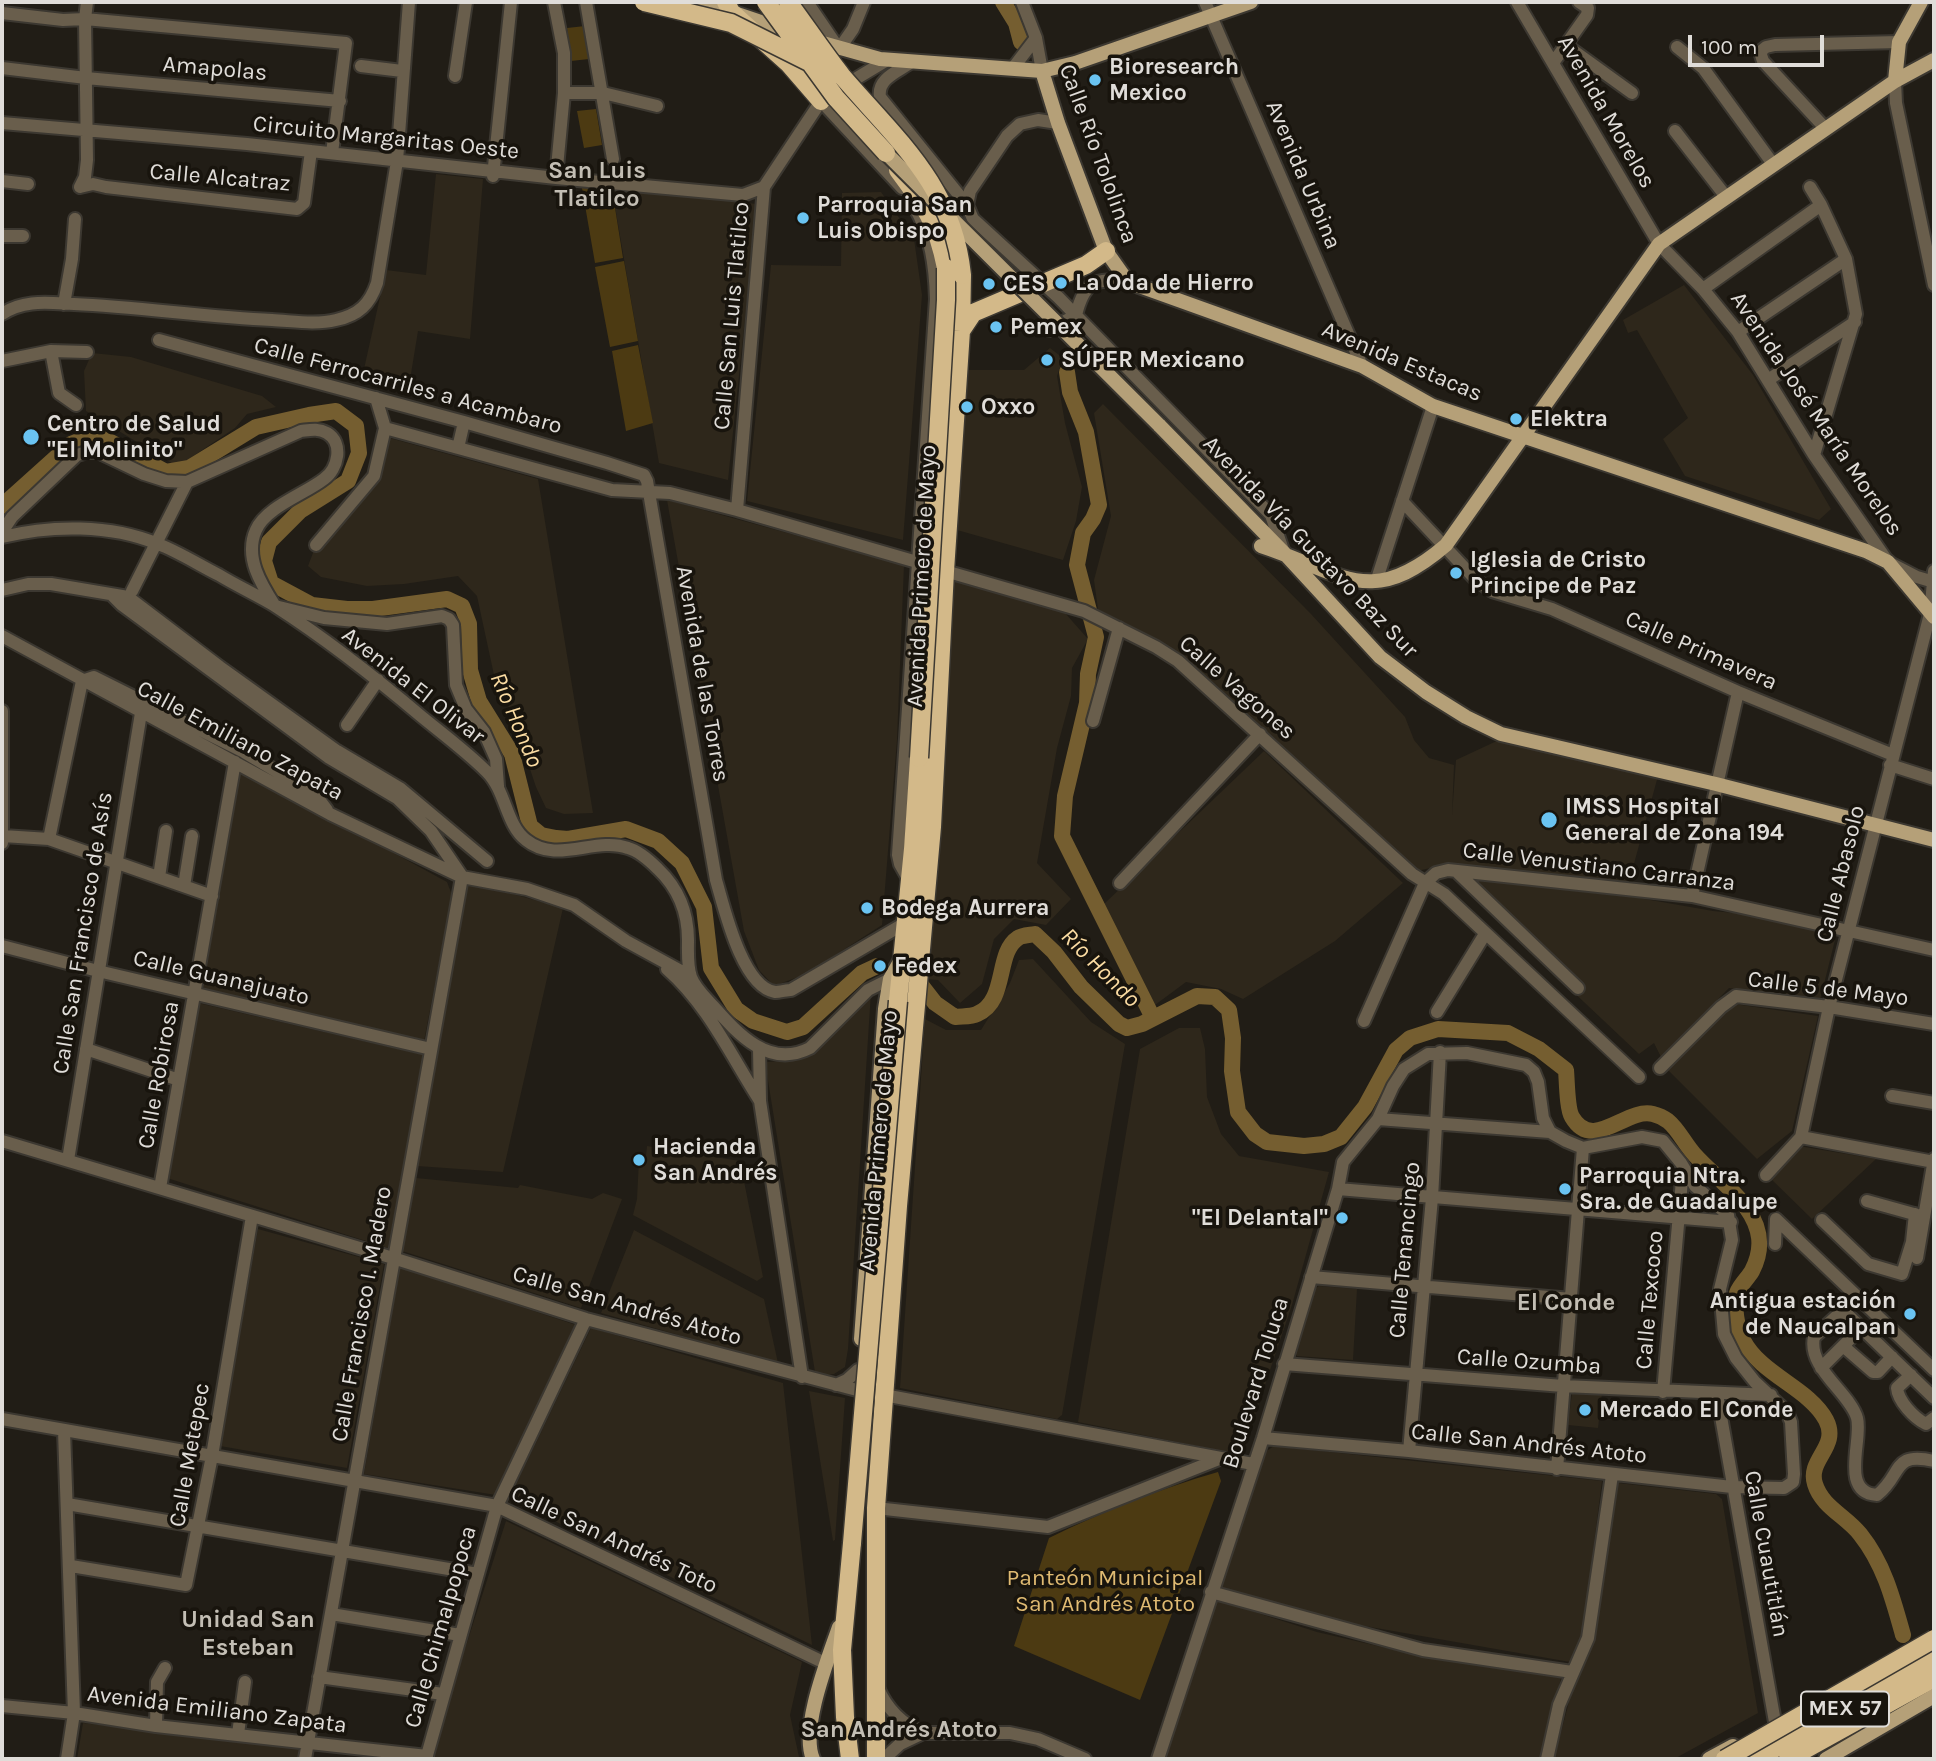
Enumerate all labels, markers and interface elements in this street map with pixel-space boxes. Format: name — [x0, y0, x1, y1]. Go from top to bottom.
scale bar — [1691, 21, 1828, 65]
street label: Avenida Morelos — [1551, 31, 1661, 193]
text: 100 m — [1701, 35, 1758, 59]
street label: Amapolas — [162, 51, 268, 87]
place label: Bioresearch Mexico — [1109, 53, 1239, 107]
street label: Calle Río Tololinca — [1053, 61, 1143, 247]
marker: Bioresearch Mexico — [1087, 72, 1103, 88]
street label: Avenida Urbina — [1259, 96, 1347, 254]
street label: Circuito Margaritas Oeste — [252, 110, 520, 166]
district label: San Luis Tlatilco — [548, 157, 646, 213]
street label: Calle Alcatraz — [148, 158, 292, 198]
place label: Parroquia San Luis Obispo — [817, 191, 973, 245]
street label: Calle San Luis Tlatilco — [708, 201, 756, 431]
marker: Parroquia San Luis Obispo — [795, 210, 811, 226]
place label: La Oda de Hierro — [1075, 269, 1254, 297]
place label: CES — [1003, 270, 1046, 298]
marker: La Oda de Hierro — [1053, 275, 1069, 291]
marker: CES — [981, 276, 997, 292]
street label: Avenida José María Morelos — [1724, 287, 1908, 541]
place label: Pemex — [1010, 313, 1082, 341]
street label: Avenida Estacas — [1318, 316, 1486, 408]
marker: Pemex — [988, 319, 1004, 335]
street label: Calle Ferrocarriles a Acambaro — [251, 332, 565, 440]
place label: SÚPER Mexicano — [1061, 346, 1245, 374]
marker: SÚPER Mexicano — [1039, 352, 1055, 368]
place label: Oxxo — [981, 393, 1035, 421]
marker: Oxxo — [959, 399, 975, 415]
place label: Elektra — [1530, 405, 1608, 433]
place label: Centro de Salud "El Molinito" — [47, 410, 221, 464]
marker: Elektra — [1508, 411, 1524, 427]
marker: Centro de Salud "El Molinito" — [21, 427, 41, 447]
street label: Avenida Vía Gustavo Baz Sur — [1197, 430, 1423, 664]
street label: Avenida Primero de Mayo — [901, 444, 943, 708]
place label: Iglesia de Cristo Principe de Paz — [1470, 546, 1646, 600]
street label: Avenida de las Torres — [669, 564, 735, 784]
marker: Iglesia de Cristo Principe de Paz — [1448, 565, 1464, 581]
street label: Calle Primavera — [1621, 605, 1781, 697]
street label: Avenida El Olivar — [336, 622, 490, 750]
street label: Calle Vagones — [1173, 630, 1301, 746]
water label: Río Hondo — [483, 668, 549, 772]
street label: Calle Emiliano Zapata — [132, 675, 348, 807]
street label: Calle San Francisco de Asís — [47, 790, 119, 1076]
place label: IMSS Hospital General de Zona 194 — [1565, 793, 1784, 847]
street label: Calle Abasolo — [1811, 803, 1871, 945]
marker: IMSS Hospital General de Zona 194 — [1539, 810, 1559, 830]
street label: Calle Venustiano Carranza — [1461, 837, 1737, 897]
place label: Bodega Aurrera — [881, 894, 1049, 922]
marker: Bodega Aurrera — [859, 900, 875, 916]
water label: Río Hondo — [1054, 922, 1146, 1014]
street label: Calle Guanajuato — [130, 944, 312, 1012]
place label: Fedex — [894, 952, 957, 980]
marker: Fedex — [872, 958, 888, 974]
street label: Calle 5 de Mayo — [1746, 965, 1910, 1013]
street label: Calle Robirosa — [132, 999, 186, 1151]
street label: Avenida Primero de Mayo — [854, 1009, 904, 1273]
place label: Hacienda San Andrés — [653, 1133, 777, 1187]
marker: Hacienda San Andrés — [631, 1152, 647, 1168]
street label: Calle Tenancingo — [1384, 1161, 1426, 1339]
place label: Parroquia Ntra. Sra. de Guadalupe — [1579, 1162, 1778, 1216]
marker: Parroquia Ntra. Sra. de Guadalupe — [1557, 1181, 1573, 1197]
street label: Calle Francisco I. Madero — [326, 1184, 398, 1444]
place label: "El Delantal" — [1192, 1204, 1328, 1232]
marker: "El Delantal" — [1334, 1210, 1350, 1226]
street label: Calle Texcoco — [1630, 1229, 1670, 1371]
street label: Calle San Andrés Atoto — [509, 1260, 745, 1352]
place label: Antigua estación de Naucalpan — [1710, 1287, 1896, 1341]
district label: El Conde — [1517, 1289, 1615, 1317]
street label: Boulevard Toluca — [1217, 1294, 1295, 1472]
marker: Antigua estación de Naucalpan — [1902, 1306, 1918, 1322]
street label: Calle Ozumba — [1456, 1343, 1602, 1381]
street label: Calle Metepec — [164, 1381, 216, 1529]
place label: Mercado El Conde — [1599, 1396, 1793, 1424]
marker: Mercado El Conde — [1577, 1402, 1593, 1418]
street label: Calle San Andrés Atoto — [1410, 1418, 1648, 1470]
street label: Calle Cuautitlán — [1738, 1469, 1794, 1639]
street label: Calle San Andrés Toto — [506, 1480, 722, 1600]
street label: Calle Chimalpopoca — [399, 1523, 483, 1731]
park label: Panteón Municipal San Andrés Atoto — [1006, 1564, 1204, 1618]
district label: Unidad San Esteban — [181, 1606, 315, 1662]
street label: Avenida Emiliano Zapata — [86, 1680, 348, 1740]
road number: MEX 57 — [1801, 1692, 1889, 1726]
district label: San Andrés Atoto — [800, 1716, 998, 1744]

